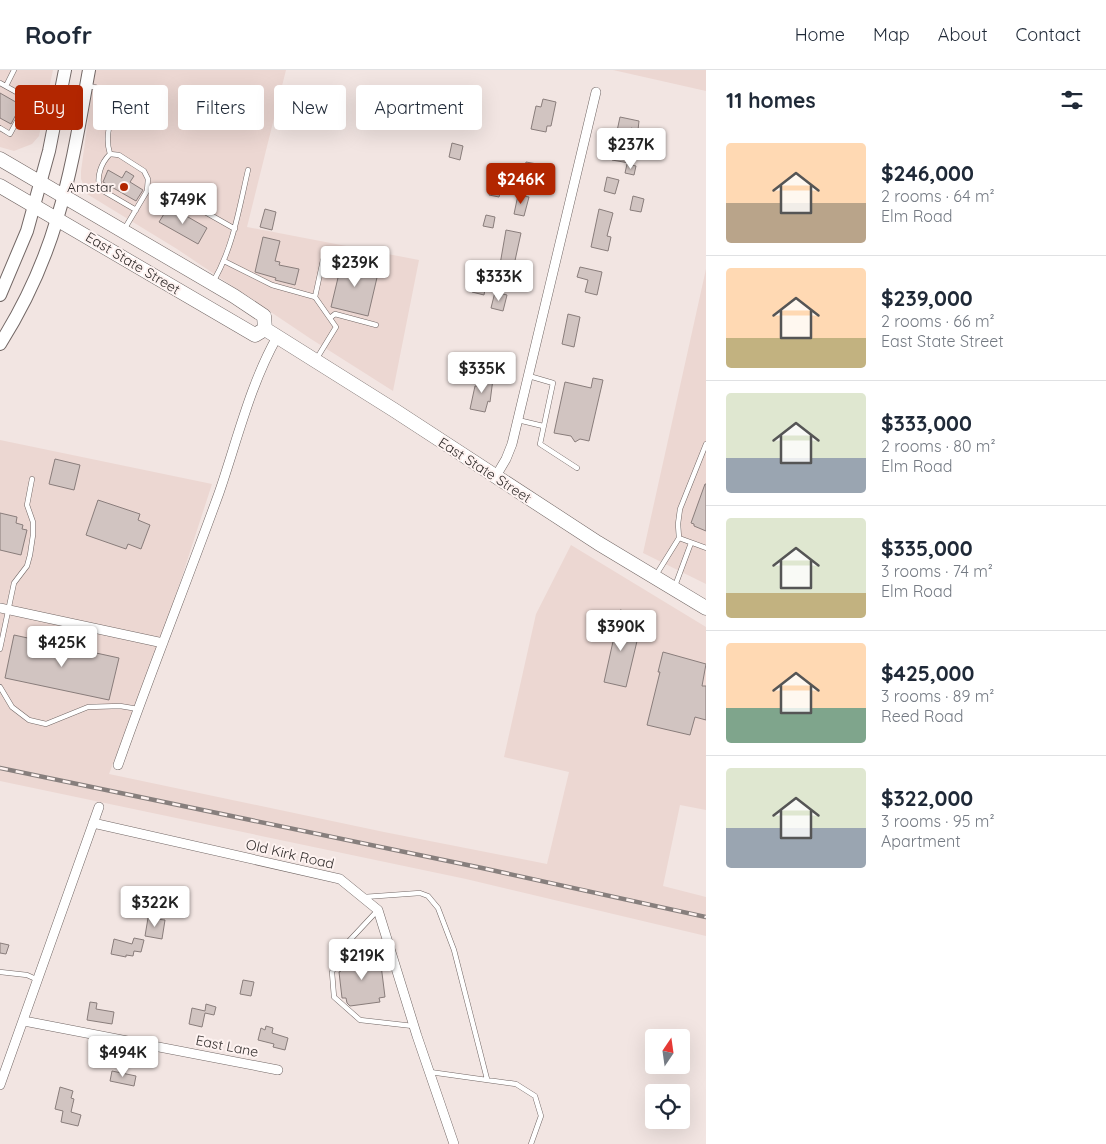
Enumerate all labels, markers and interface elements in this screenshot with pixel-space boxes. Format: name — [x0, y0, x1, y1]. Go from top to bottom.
text: Roofr — [25, 20, 92, 50]
text: Home — [795, 23, 845, 46]
text: Map — [873, 23, 910, 46]
text: About — [938, 23, 988, 46]
text: Contact — [1016, 23, 1081, 46]
chip: Buy — [15, 85, 83, 130]
chip: Rent — [93, 85, 168, 130]
chip: Filters — [178, 85, 264, 130]
chip: New — [274, 85, 346, 130]
chip: Apartment — [356, 85, 482, 130]
icon: filters — [1058, 86, 1086, 114]
text: 11 homes — [726, 87, 816, 113]
pin: $237K — [596, 128, 666, 170]
text: $237K — [608, 134, 654, 154]
text: $246,000 — [881, 160, 974, 186]
pin: $246K — [486, 162, 556, 205]
icon: home — [766, 163, 826, 223]
text: $246K — [497, 169, 545, 189]
place label: Amstar — [67, 178, 115, 196]
marker: Amstar — [118, 181, 130, 193]
pin: $749K — [148, 182, 218, 225]
text: 2 rooms · 64 m² — [881, 186, 995, 206]
text: $749K — [160, 189, 206, 209]
text: Elm Road — [881, 206, 952, 226]
street label: East State Street — [82, 228, 184, 298]
pin: $239K — [320, 246, 390, 288]
text: $239K — [332, 252, 378, 272]
pin: $333K — [464, 260, 534, 302]
text: $333K — [476, 266, 522, 286]
text: $239,000 — [881, 285, 973, 311]
icon: home — [766, 288, 826, 348]
text: 2 rooms · 66 m² — [881, 311, 995, 331]
text: East State Street — [881, 331, 1004, 351]
pin: $335K — [447, 352, 517, 394]
text: $335K — [459, 358, 505, 378]
text: $333,000 — [881, 410, 972, 436]
icon: home — [766, 413, 826, 473]
street label: East State Street — [435, 433, 535, 507]
text: 2 rooms · 80 m² — [881, 436, 996, 456]
text: Elm Road — [881, 456, 952, 476]
text: $335,000 — [881, 535, 973, 561]
icon: home — [766, 538, 826, 598]
text: 3 rooms · 74 m² — [881, 561, 993, 581]
text: Elm Road — [881, 581, 952, 601]
pin: $390K — [586, 610, 656, 652]
text: $390K — [597, 616, 645, 636]
pin: $425K — [27, 626, 97, 668]
text: $425K — [38, 632, 86, 652]
text: $425,000 — [881, 660, 974, 686]
icon: home — [766, 663, 826, 723]
text: 3 rooms · 89 m² — [881, 686, 994, 706]
text: Reed Road — [881, 706, 963, 726]
text: $322,000 — [881, 785, 973, 811]
icon: home — [766, 788, 826, 848]
text: 3 rooms · 95 m² — [881, 811, 995, 831]
text: Apartment — [881, 831, 961, 851]
street label: Old Kirk Road — [244, 835, 336, 873]
pin: $322K — [120, 886, 190, 928]
text: $322K — [132, 892, 178, 912]
pin: $219K — [327, 938, 397, 981]
text: $219K — [340, 945, 384, 965]
north arrow — [645, 1029, 690, 1074]
map controls — [645, 1029, 690, 1129]
street label: East Lane — [194, 1031, 260, 1061]
pin: $494K — [88, 1036, 158, 1078]
text: $494K — [99, 1042, 147, 1062]
button: locate — [645, 1084, 690, 1129]

